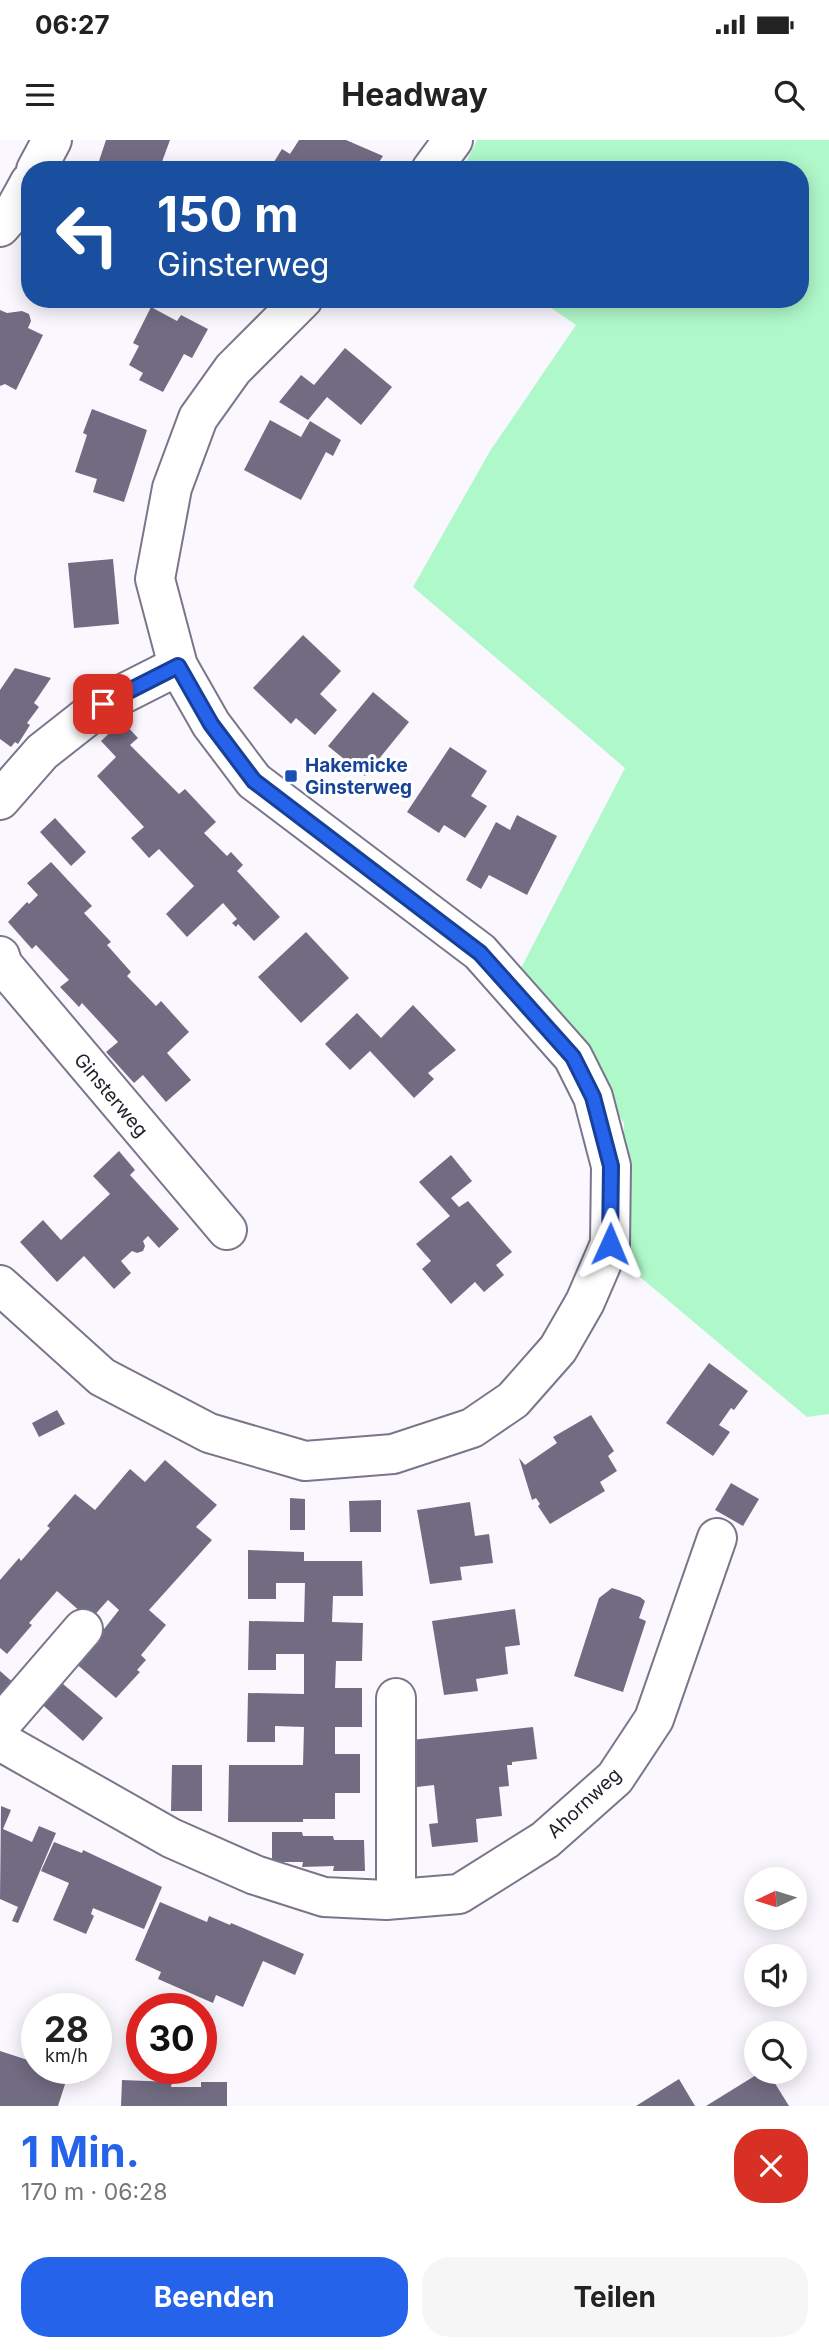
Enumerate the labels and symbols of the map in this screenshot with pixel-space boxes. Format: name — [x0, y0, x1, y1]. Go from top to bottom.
pin — [73, 674, 133, 734]
place label: Hakemicke Ginsterweg — [305, 754, 412, 799]
marker: Hakemicke Ginsterweg — [283, 768, 299, 784]
street label: Ginsterweg — [69, 1048, 153, 1142]
position arrow — [573, 1207, 647, 1281]
street label: Ahornweg — [542, 1763, 626, 1843]
north arrow — [744, 1867, 807, 1930]
speed limit sign: 30 — [126, 1993, 217, 2084]

